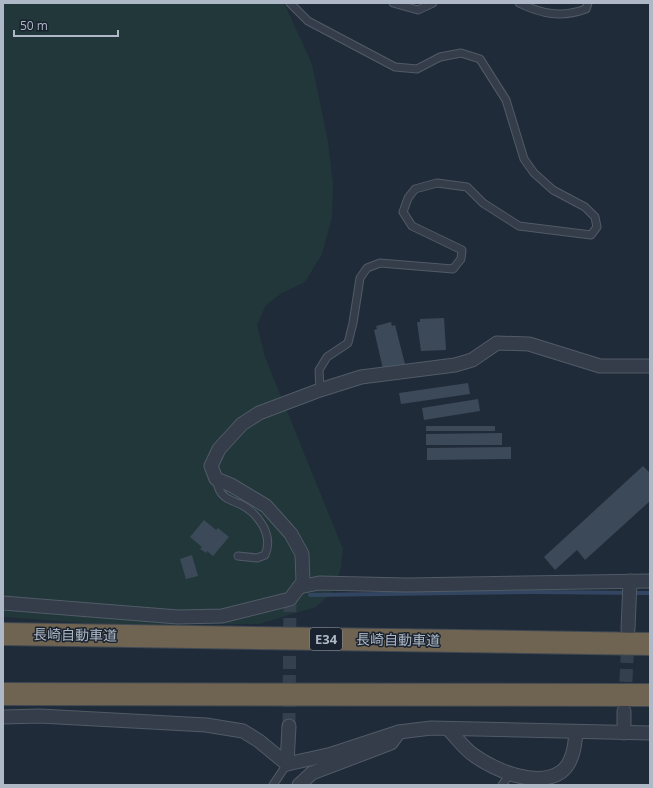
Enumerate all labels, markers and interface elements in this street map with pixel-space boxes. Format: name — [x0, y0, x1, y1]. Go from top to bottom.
scale bar — [14, 12, 118, 38]
text: 50 m — [20, 17, 48, 34]
street label: 長崎自動車道 — [33, 624, 117, 645]
road number: E34 — [310, 628, 342, 650]
street label: 長崎自動車道 — [356, 629, 440, 650]

